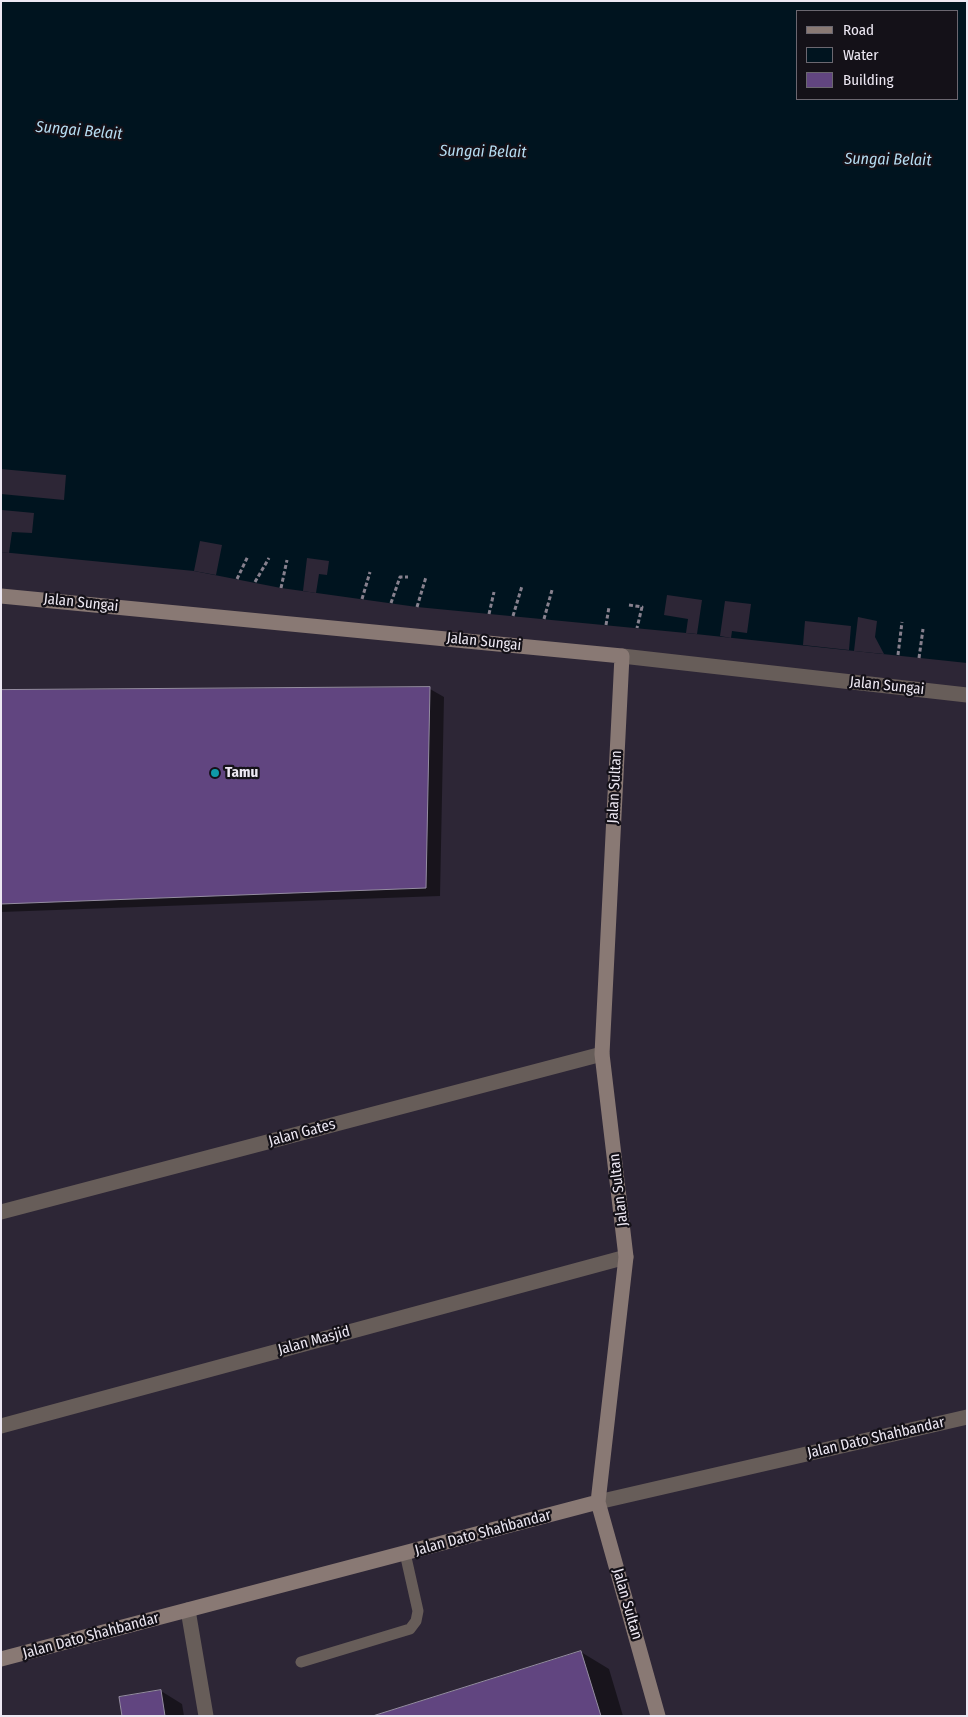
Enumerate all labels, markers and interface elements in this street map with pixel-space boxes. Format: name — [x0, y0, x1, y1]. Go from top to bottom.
legend — [796, 10, 958, 100]
text: Road — [843, 21, 874, 39]
text: Water — [843, 46, 878, 64]
text: Building — [843, 71, 894, 89]
water label: Sungai Belait — [35, 118, 123, 144]
water label: Sungai Belait — [439, 142, 527, 162]
water label: Sungai Belait — [844, 150, 932, 170]
street label: Jalan Sungai — [43, 590, 119, 616]
street label: Jalan Sungai — [446, 629, 522, 655]
street label: Jalan Sungai — [849, 673, 925, 699]
street label: Jalan Sultan — [604, 750, 626, 824]
place label: Tamu — [225, 764, 258, 782]
marker: Tamu — [209, 767, 221, 779]
street label: Jalan Gates — [267, 1115, 337, 1151]
street label: Jalan Sultan — [606, 1153, 632, 1227]
street label: Jalan Masjid — [276, 1323, 352, 1359]
street label: Jalan Dato Shahbandar — [806, 1413, 946, 1463]
street label: Jalan Dato Shahbandar — [413, 1506, 553, 1560]
street label: Jalan Sultan — [608, 1566, 646, 1642]
street label: Jalan Dato Shahbandar — [21, 1609, 161, 1663]

